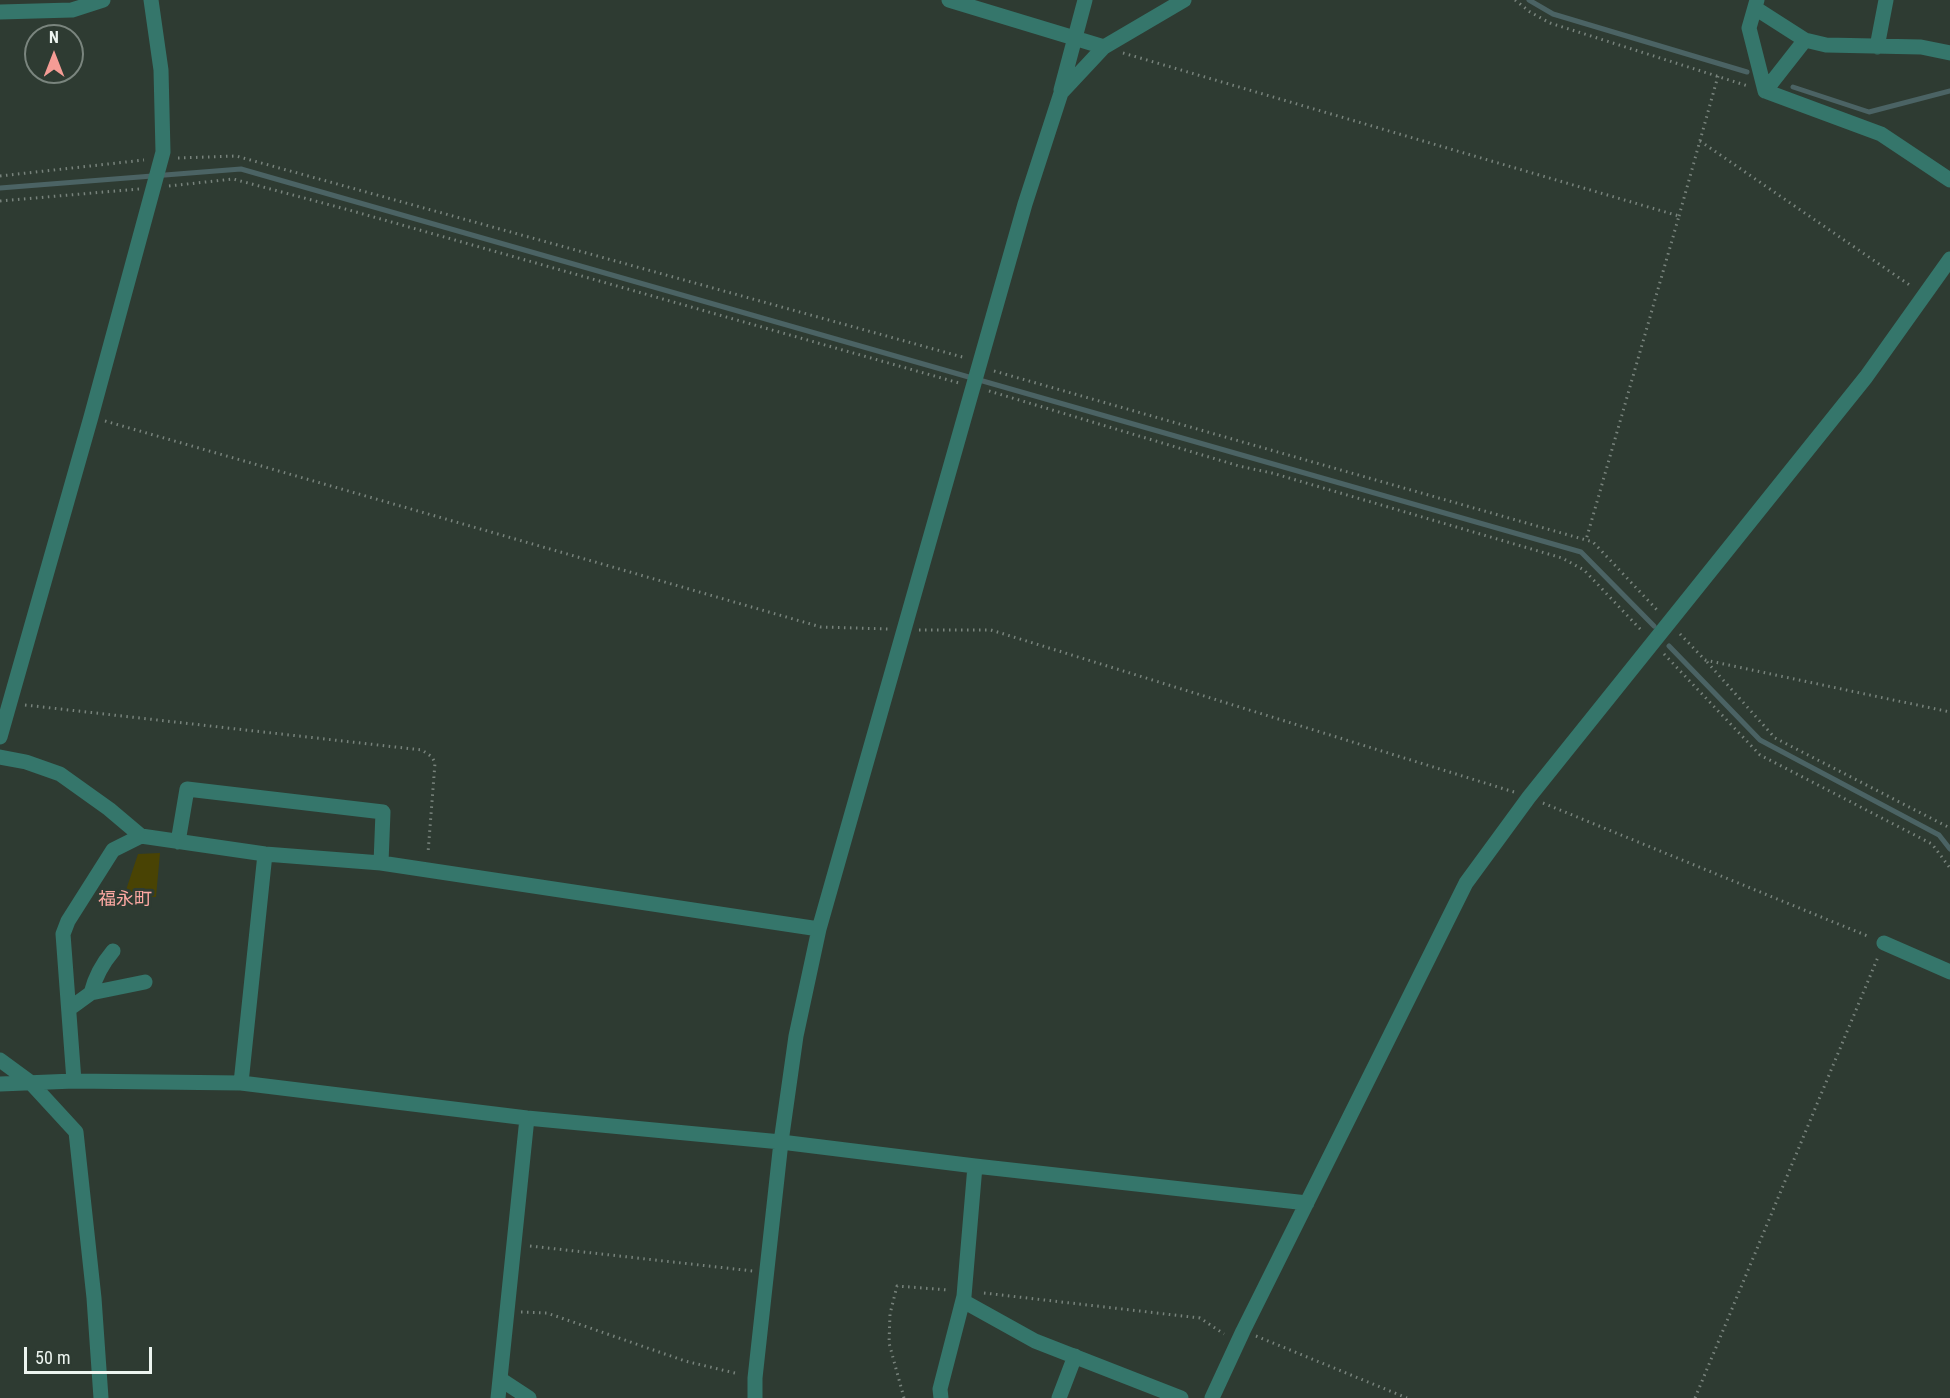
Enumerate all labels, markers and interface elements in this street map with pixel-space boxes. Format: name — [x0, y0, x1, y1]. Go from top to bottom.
north arrow — [24, 24, 84, 84]
text: N — [49, 28, 59, 47]
district label: 福永町 — [98, 889, 152, 911]
scale bar — [27, 1335, 154, 1373]
text: 50 m — [35, 1347, 70, 1368]

